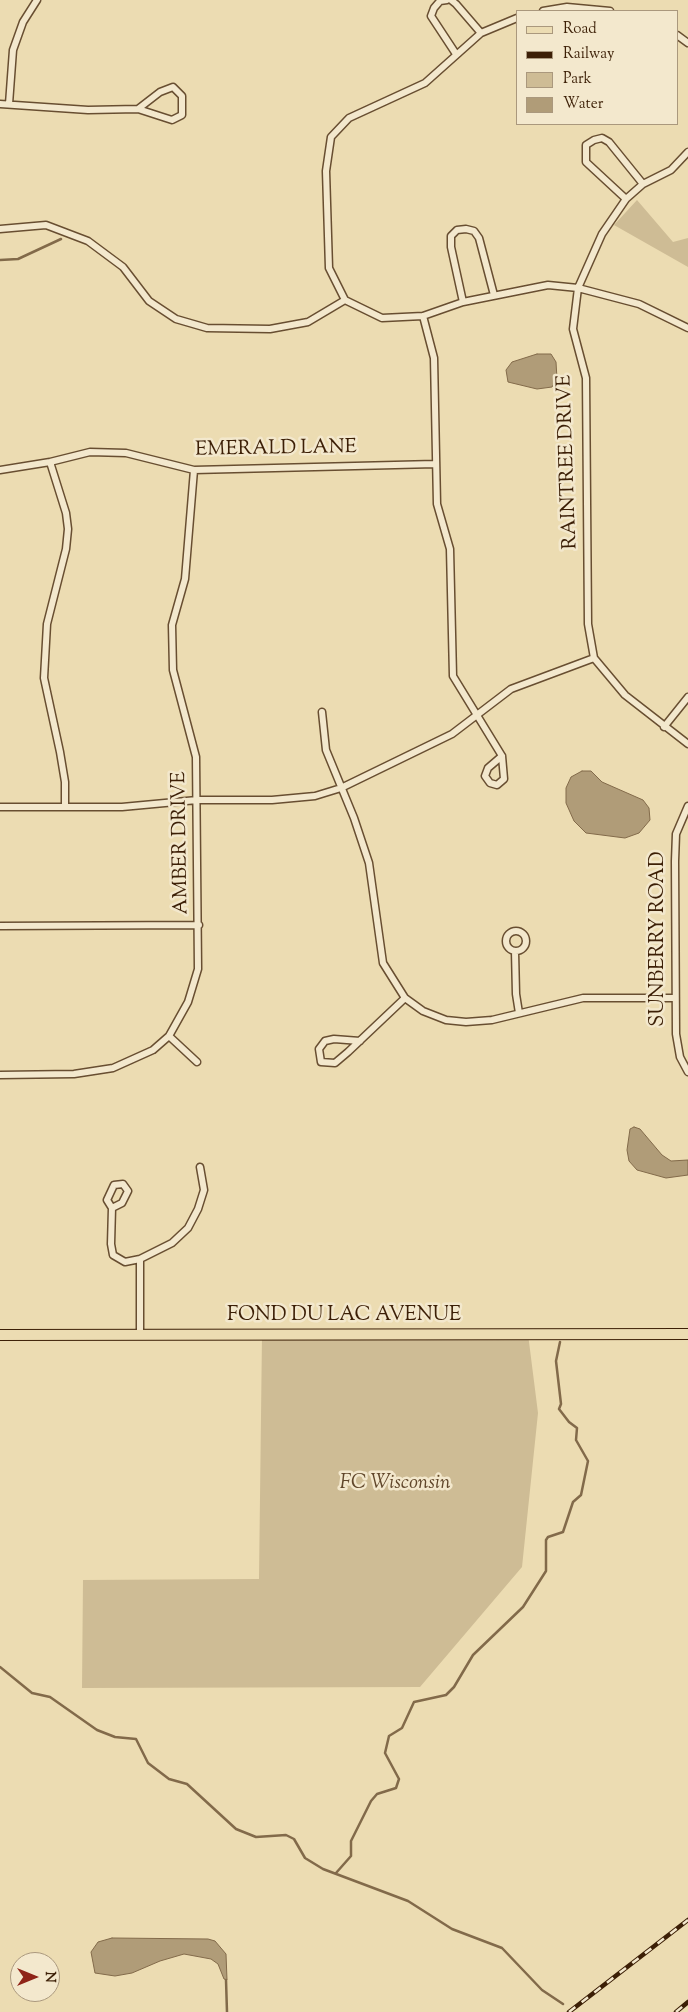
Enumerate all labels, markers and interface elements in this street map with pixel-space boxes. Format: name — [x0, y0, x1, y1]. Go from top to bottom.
legend — [516, 10, 678, 125]
text: Road — [563, 19, 597, 40]
text: Railway — [563, 44, 614, 65]
text: Park — [563, 69, 592, 90]
text: Water — [563, 94, 603, 115]
street label: RAINTREE DRIVE — [554, 374, 584, 550]
street label: EMERALD LANE — [195, 437, 357, 463]
street label: AMBER DRIVE — [169, 771, 195, 915]
street label: SUNBERRY ROAD — [648, 851, 672, 1027]
street label: FOND DU LAC AVENUE — [227, 1305, 461, 1329]
park label: FC Wisconsin — [340, 1473, 450, 1497]
north arrow — [10, 1952, 60, 2002]
text: N — [39, 1971, 59, 1983]

